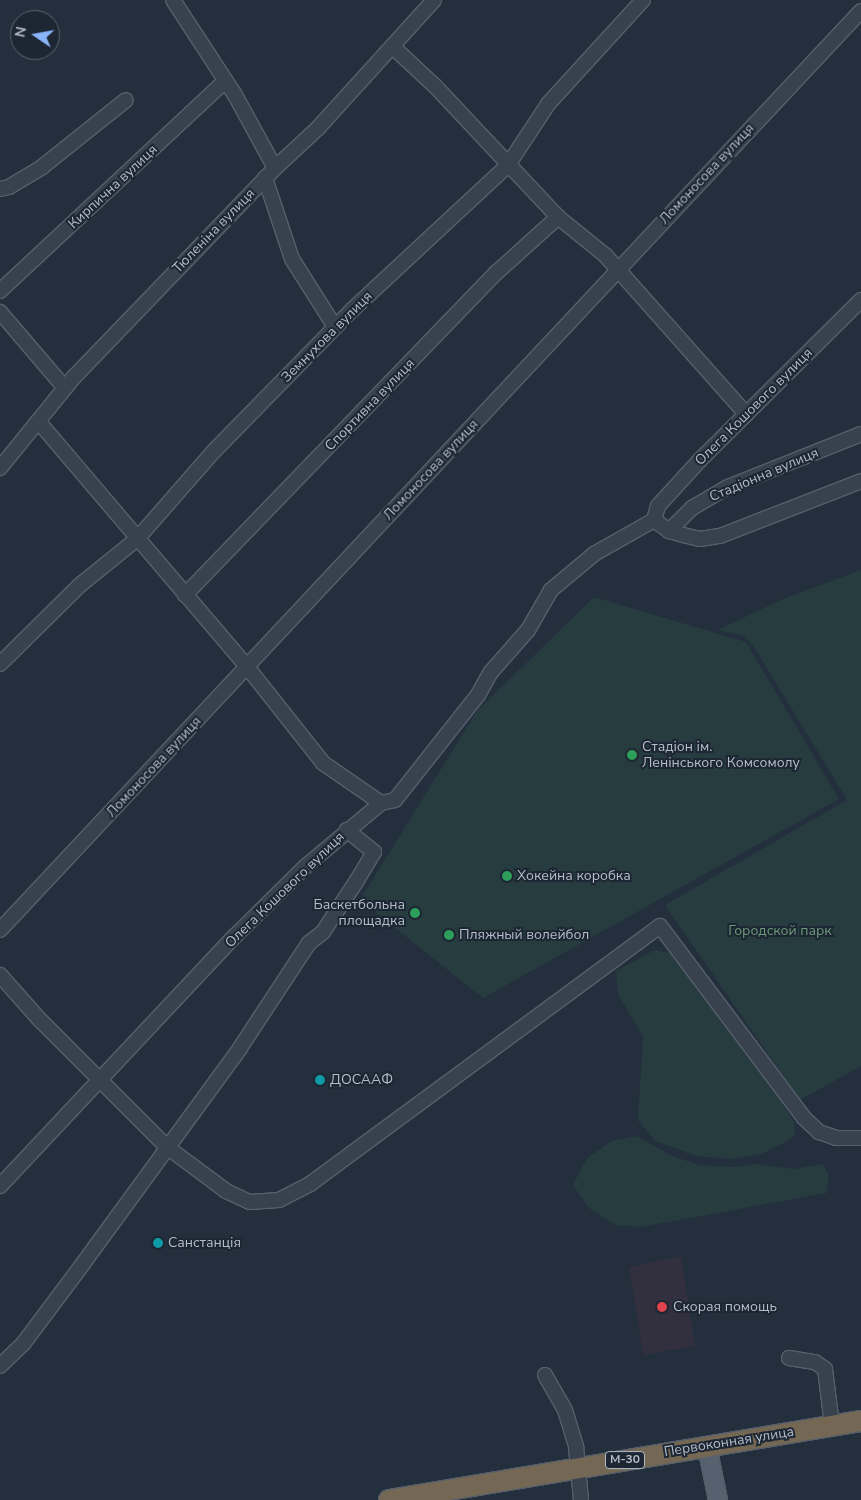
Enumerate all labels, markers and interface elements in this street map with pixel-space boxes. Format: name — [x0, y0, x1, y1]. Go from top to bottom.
north arrow — [10, 10, 60, 60]
text: N — [10, 25, 31, 39]
street label: Ломоносова вулиця — [656, 120, 758, 228]
street label: Кирпична вулиця — [65, 141, 161, 233]
street label: Тюленіна вулиця — [169, 185, 259, 277]
street label: Земнухова вулиця — [278, 288, 376, 386]
street label: Олега Кошового вулиця — [692, 345, 816, 469]
street label: Спортивна вулиця — [322, 355, 418, 455]
street label: Ломоносова вулиця — [380, 416, 482, 524]
street label: Стадіонна вулиця — [707, 444, 821, 506]
street label: Ломоносова вулиця — [103, 713, 205, 821]
place label: Стадіон ім. Ленінського Комсомолу — [642, 739, 800, 772]
marker: Стадіон ім. Ленінського Комсомолу — [626, 749, 638, 761]
street label: Олега Кошового вулиця — [222, 829, 348, 951]
place label: Хокейна коробка — [517, 868, 631, 884]
marker: Хокейна коробка — [501, 870, 513, 882]
place label: Баскетбольна площадка — [313, 897, 405, 930]
marker: Баскетбольна площадка — [409, 907, 421, 919]
park label: Городской парк — [728, 923, 832, 939]
place label: Пляжный волейбол — [459, 927, 589, 943]
marker: Пляжный волейбол — [443, 929, 455, 941]
place label: ДОСААФ — [330, 1072, 393, 1088]
marker: ДОСААФ — [314, 1074, 326, 1086]
place label: Санстанція — [168, 1235, 241, 1251]
marker: Санстанція — [152, 1237, 164, 1249]
place label: Скорая помощь — [673, 1299, 777, 1315]
marker: Скорая помощь — [655, 1300, 669, 1314]
street label: Первоконная улица — [663, 1423, 795, 1461]
road number: М-30 — [604, 1450, 646, 1470]

